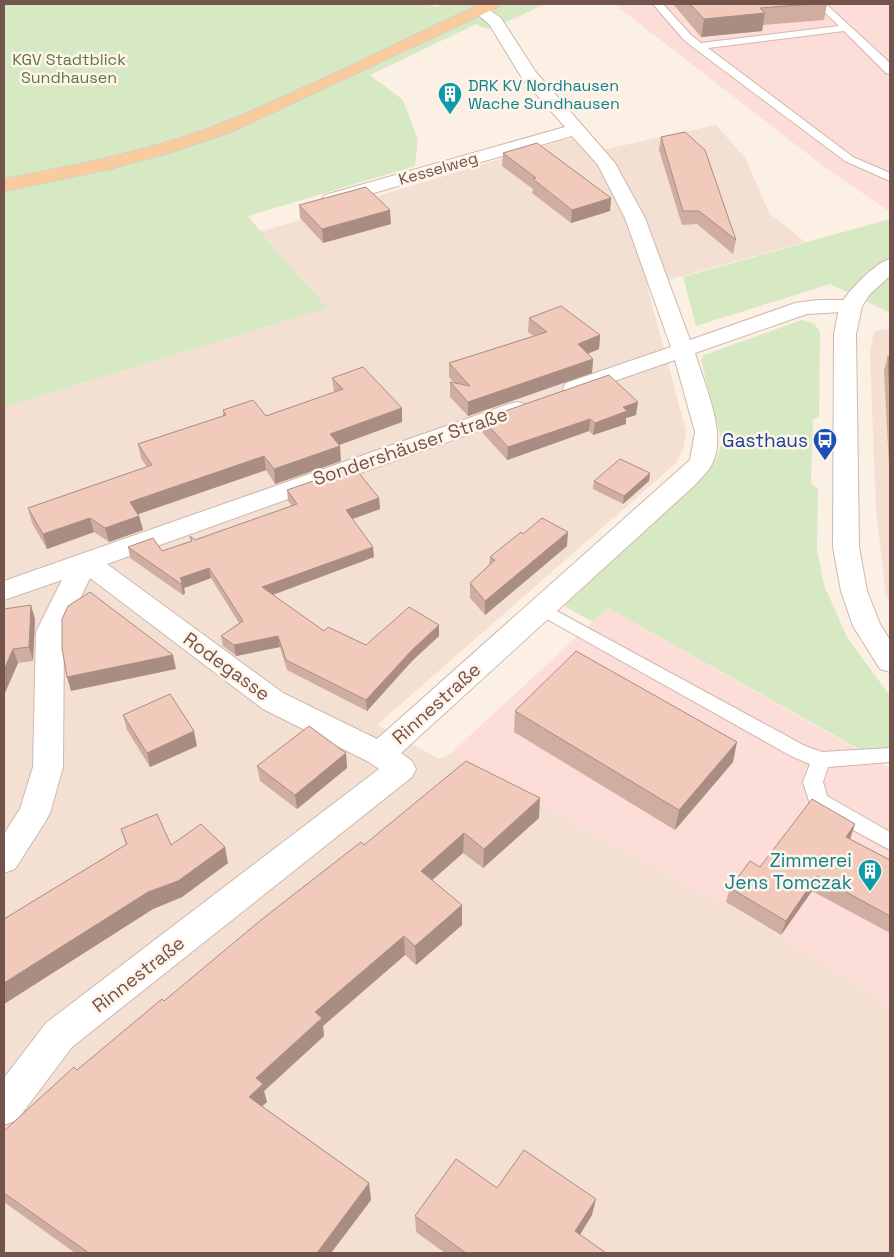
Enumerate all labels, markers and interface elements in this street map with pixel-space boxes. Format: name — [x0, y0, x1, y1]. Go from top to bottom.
park label: KGV Stadtblick Sundhausen — [12, 49, 126, 88]
place label: DRK KV Nordhausen Wache Sundhausen — [468, 75, 620, 114]
building icon: DRK KV Nordhausen Wache Sundhausen — [437, 81, 463, 115]
street label: Kesselweg — [396, 147, 480, 190]
street label: Sondershäuser Straße — [310, 401, 511, 492]
bus stop icon: Gasthaus — [812, 427, 838, 461]
place label: Gasthaus — [722, 428, 808, 453]
street label: Rodegasse — [178, 626, 275, 706]
street label: Rinnestraße — [387, 657, 486, 750]
place label: Zimmerei Jens Tomczak — [725, 848, 852, 895]
building icon: Zimmerei Jens Tomczak — [857, 858, 883, 892]
street label: Rinnestraße — [87, 930, 190, 1018]

